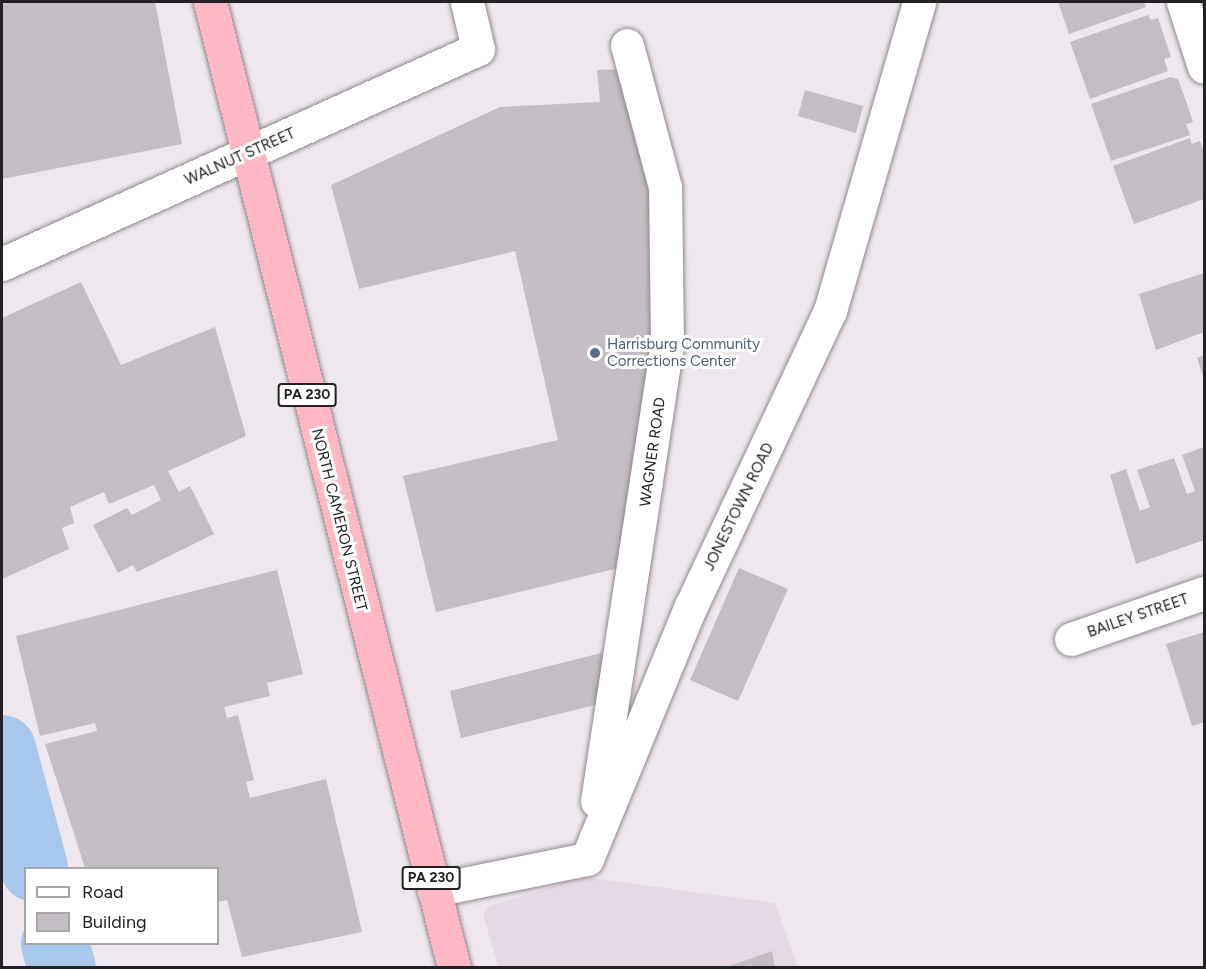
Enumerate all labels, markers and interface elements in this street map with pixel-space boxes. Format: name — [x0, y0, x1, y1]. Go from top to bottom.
street label: WALNUT STREET — [182, 125, 298, 189]
place label: Harrisburg Community Corrections Center — [607, 335, 760, 370]
marker: Harrisburg Community Corrections Center — [588, 346, 602, 360]
road number: PA 230 — [277, 384, 337, 406]
street label: WAGNER ROAD — [636, 396, 670, 508]
street label: NORTH CAMERON STREET — [308, 427, 370, 613]
street label: JONESTOWN ROAD — [700, 440, 778, 574]
street label: BAILEY STREET — [1085, 590, 1191, 642]
legend — [24, 867, 219, 945]
road number: PA 230 — [401, 867, 461, 889]
text: Road — [82, 881, 123, 903]
text: Building — [82, 911, 147, 933]

